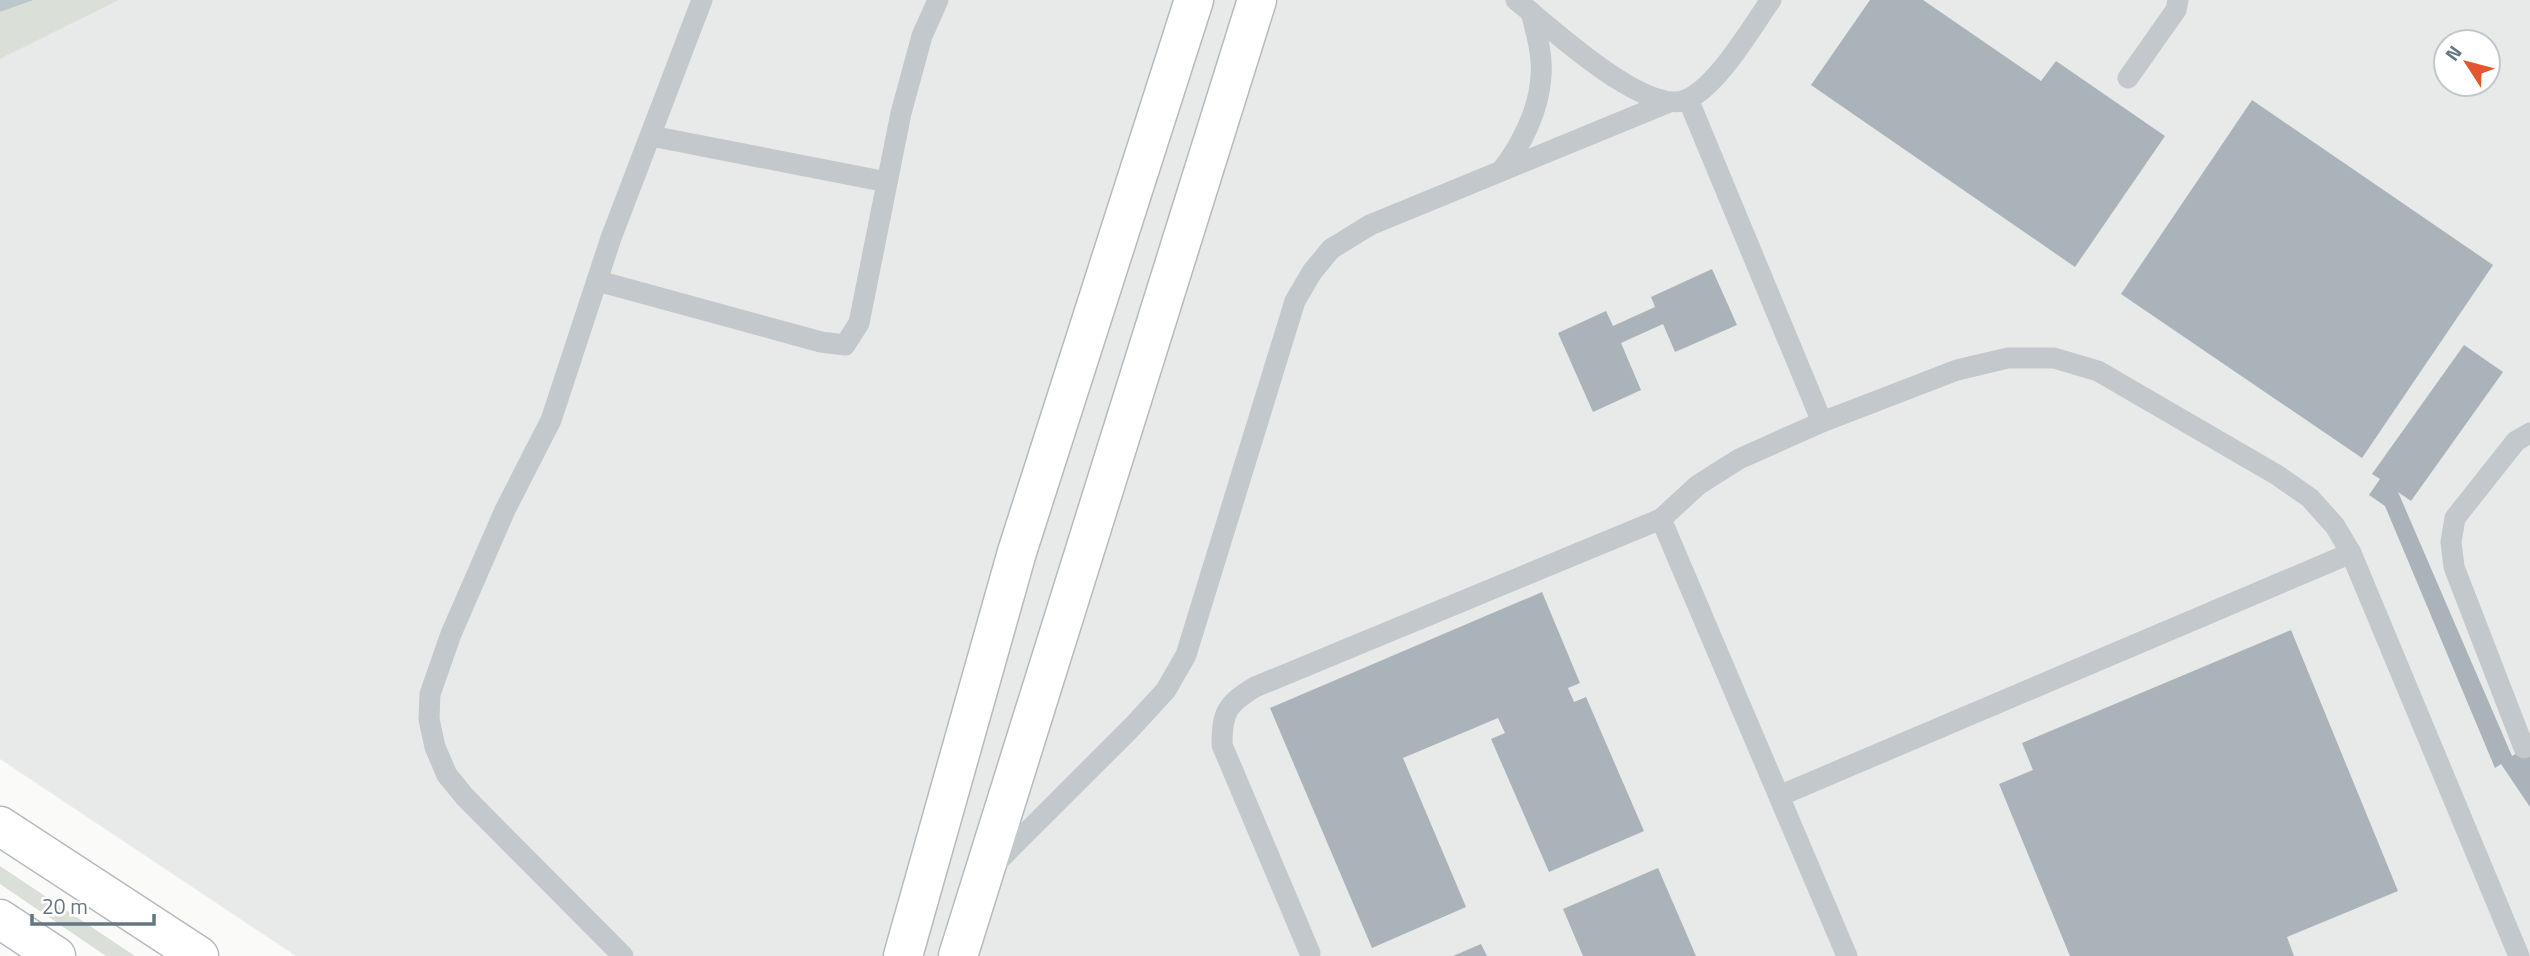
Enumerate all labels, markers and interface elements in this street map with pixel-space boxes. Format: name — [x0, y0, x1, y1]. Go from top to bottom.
north arrow — [2432, 28, 2502, 98]
text: N — [2437, 39, 2468, 67]
scale bar — [32, 883, 154, 927]
text: 20 m — [42, 890, 88, 922]

